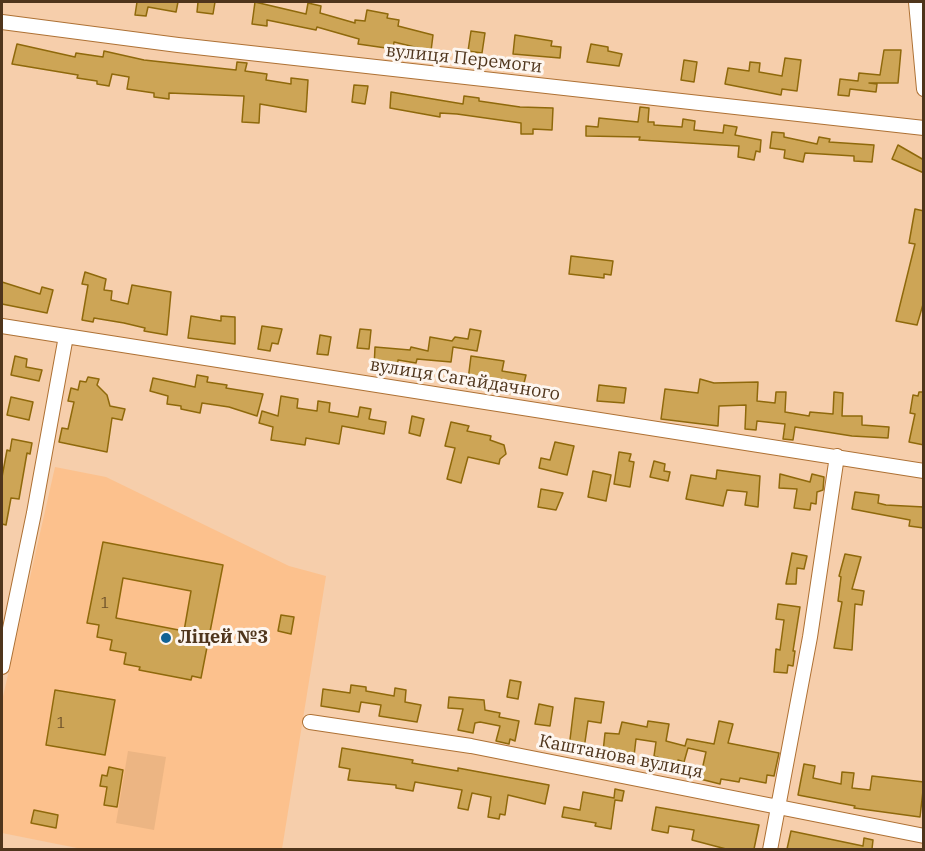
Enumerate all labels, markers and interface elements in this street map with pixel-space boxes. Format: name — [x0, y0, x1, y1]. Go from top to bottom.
street label: вулиця Перемоги — [385, 40, 543, 78]
street label: вулиця Сагайдачного — [368, 354, 562, 406]
house number: 1 — [101, 595, 109, 613]
place label: Ліцей №3 — [178, 627, 268, 649]
marker: Ліцей №3 — [159, 631, 173, 645]
house number: 1 — [57, 715, 65, 733]
street label: Каштанова вулиця — [537, 730, 705, 784]

